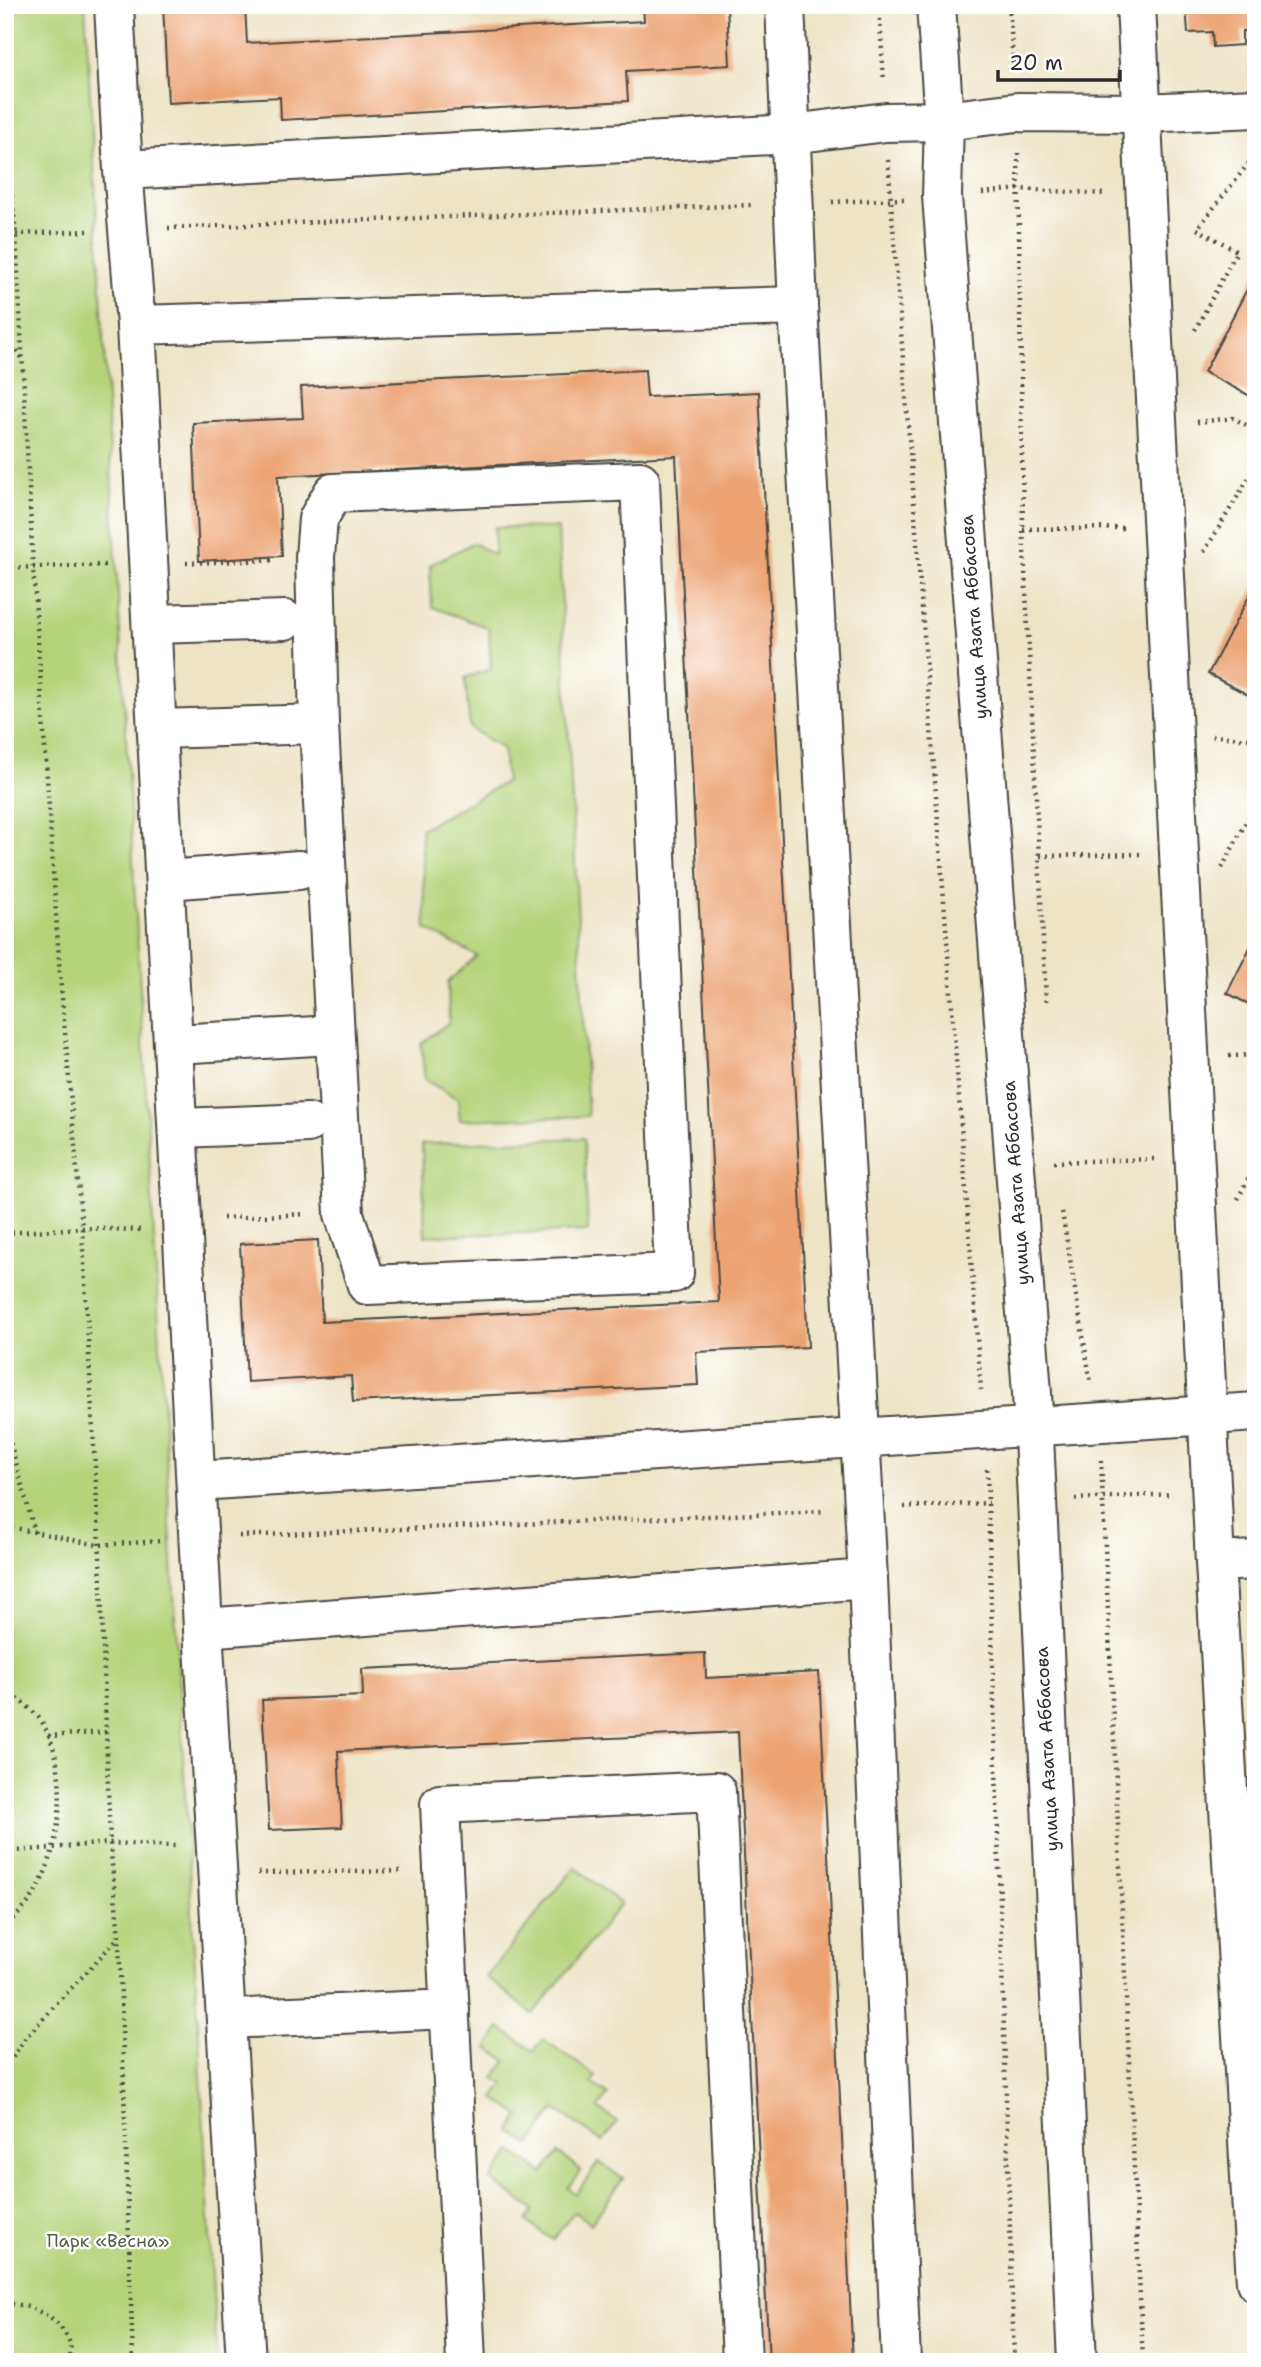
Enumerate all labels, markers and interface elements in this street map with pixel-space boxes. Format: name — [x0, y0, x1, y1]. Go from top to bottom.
scale bar — [998, 38, 1121, 82]
text: 20 m — [1009, 49, 1063, 77]
street label: улица Азата Аббасова — [955, 514, 993, 720]
street label: улица Азата Аббасова — [997, 1080, 1035, 1286]
street label: улица Азата Аббасова — [1030, 1646, 1064, 1852]
park label: Парк «Весна» — [47, 2229, 169, 2253]

